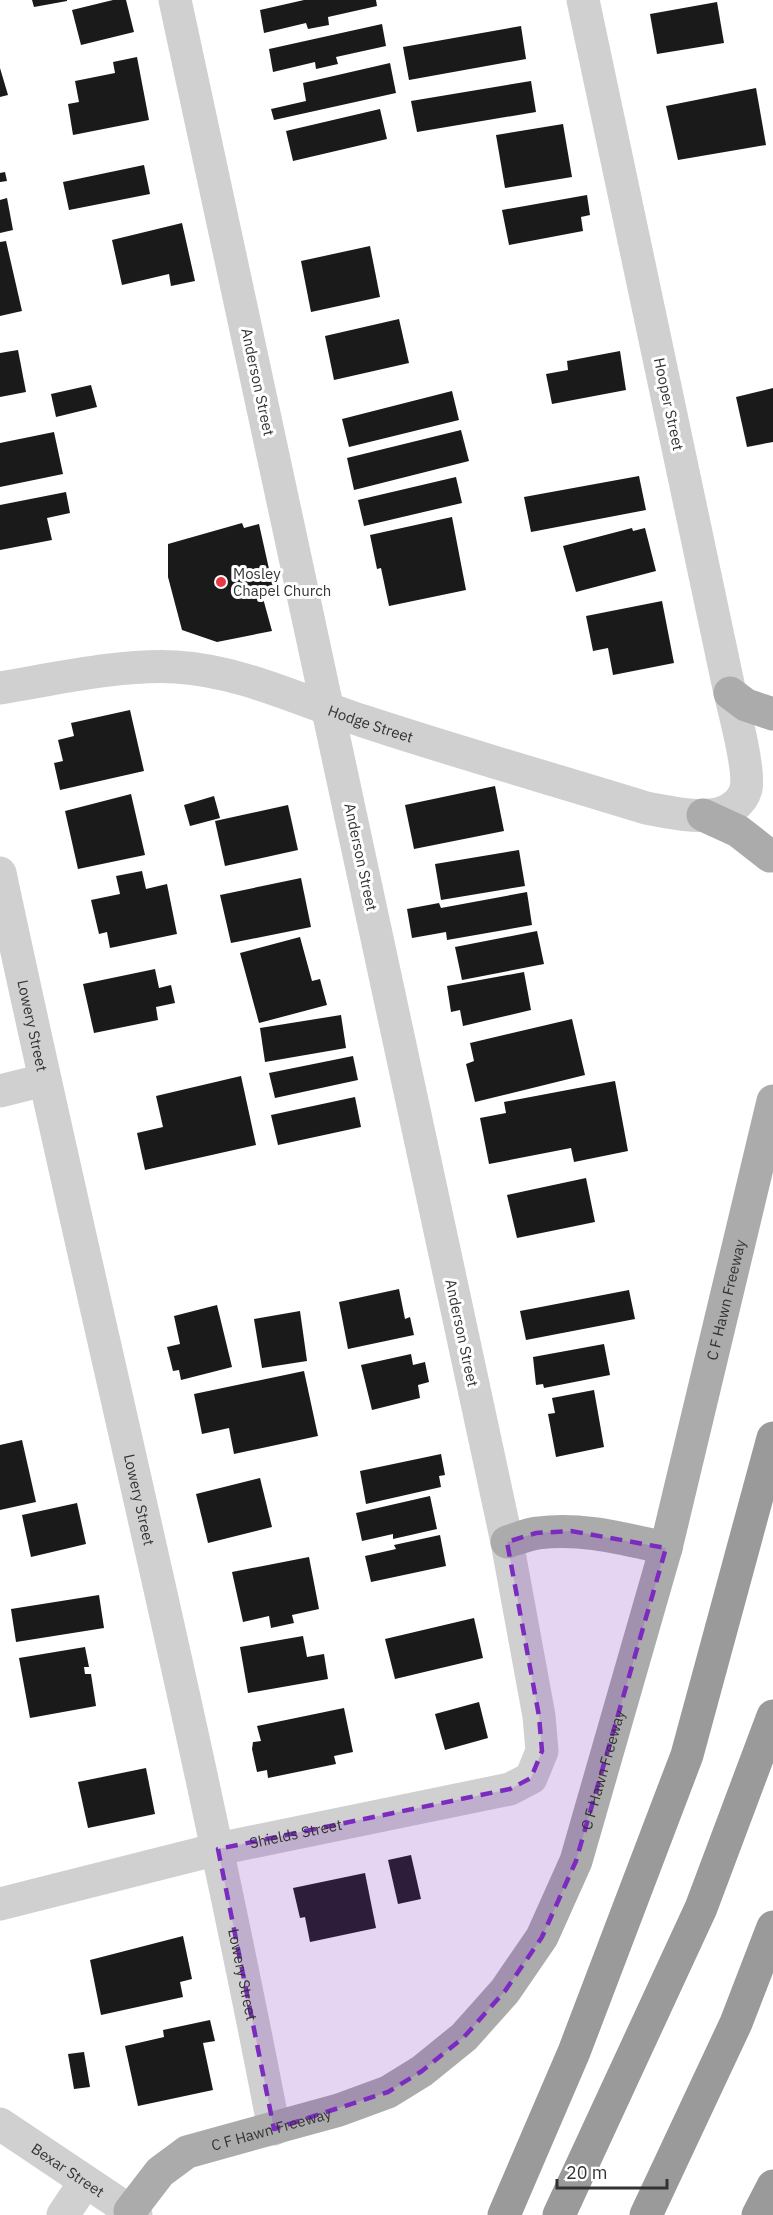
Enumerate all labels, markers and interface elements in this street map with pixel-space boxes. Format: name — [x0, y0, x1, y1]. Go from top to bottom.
street label: Anderson Street — [237, 326, 279, 438]
street label: Hooper Street — [650, 356, 688, 452]
place label: Mosley Chapel Church — [233, 564, 331, 600]
marker: Mosley Chapel Church — [214, 575, 228, 589]
street label: Hodge Street — [326, 700, 416, 746]
street label: Anderson Street — [340, 801, 382, 913]
street label: Lowery Street — [14, 978, 52, 1073]
street label: C F Hawn Freeway — [702, 1237, 749, 1362]
street label: Anderson Street — [441, 1277, 483, 1389]
street label: Lowery Street — [120, 1452, 159, 1547]
street label: C F Hawn Freeway — [576, 1707, 629, 1832]
street label: Shields Street — [248, 1814, 344, 1852]
street label: Lowery Street — [225, 1927, 262, 2022]
street label: C F Hawn Freeway — [209, 2103, 334, 2154]
street label: Bexar Street — [28, 2138, 108, 2201]
scale bar — [557, 2152, 666, 2190]
text: 20 m — [566, 2161, 608, 2184]

